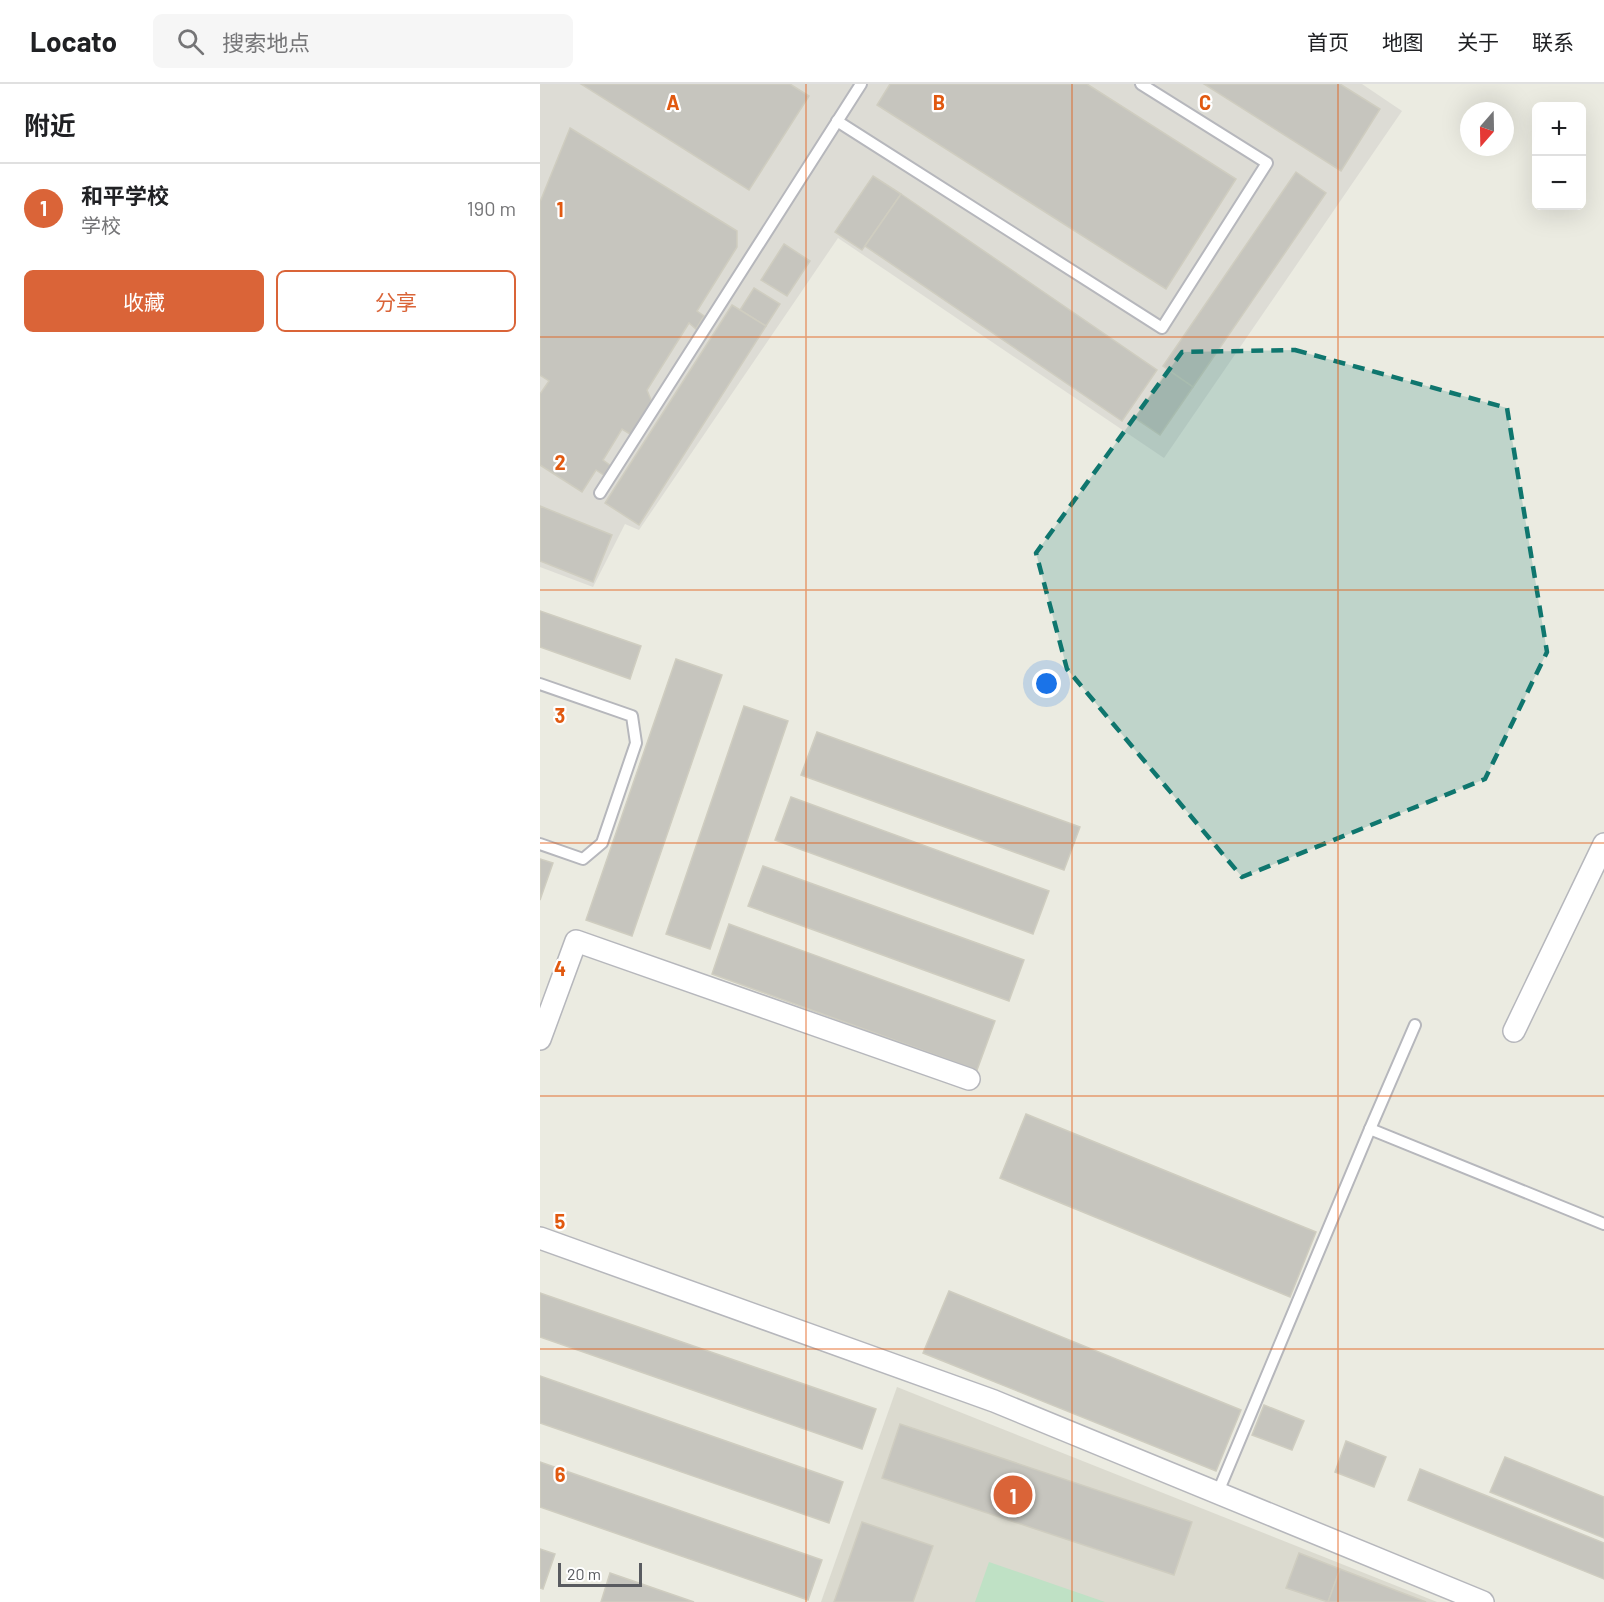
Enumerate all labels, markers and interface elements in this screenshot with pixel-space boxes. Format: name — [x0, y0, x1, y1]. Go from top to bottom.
search box — [153, 14, 573, 68]
text: Locato — [30, 24, 117, 58]
icon: search — [174, 25, 207, 58]
text: 搜索地点 — [222, 29, 310, 55]
text: 首页 — [1307, 29, 1349, 54]
text: 地图 — [1382, 29, 1424, 54]
text: 关于 — [1457, 29, 1499, 54]
text: 联系 — [1532, 29, 1574, 54]
text: A — [666, 90, 680, 114]
text: B — [933, 90, 945, 114]
text: C — [1199, 90, 1211, 114]
north arrow — [1460, 102, 1514, 156]
map controls — [1532, 102, 1586, 210]
button: + — [1532, 102, 1586, 156]
text: 附近 — [24, 109, 76, 140]
button: − — [1532, 156, 1586, 210]
text: 和平学校 — [81, 182, 169, 208]
text: 1 — [40, 196, 47, 220]
text: 190 m — [467, 196, 516, 220]
text: 1 — [556, 197, 564, 221]
text: 学校 — [81, 213, 121, 237]
button: 收藏 — [24, 270, 264, 332]
button: 分享 — [276, 270, 516, 332]
text: 2 — [554, 450, 566, 474]
your location — [1032, 669, 1061, 698]
text: 3 — [555, 703, 565, 727]
text: 4 — [554, 956, 566, 980]
text: 5 — [555, 1209, 566, 1233]
text: 6 — [555, 1462, 566, 1486]
pin: 1 — [994, 1472, 1032, 1518]
scale bar — [558, 1560, 642, 1588]
text: 20 m — [567, 1564, 601, 1583]

